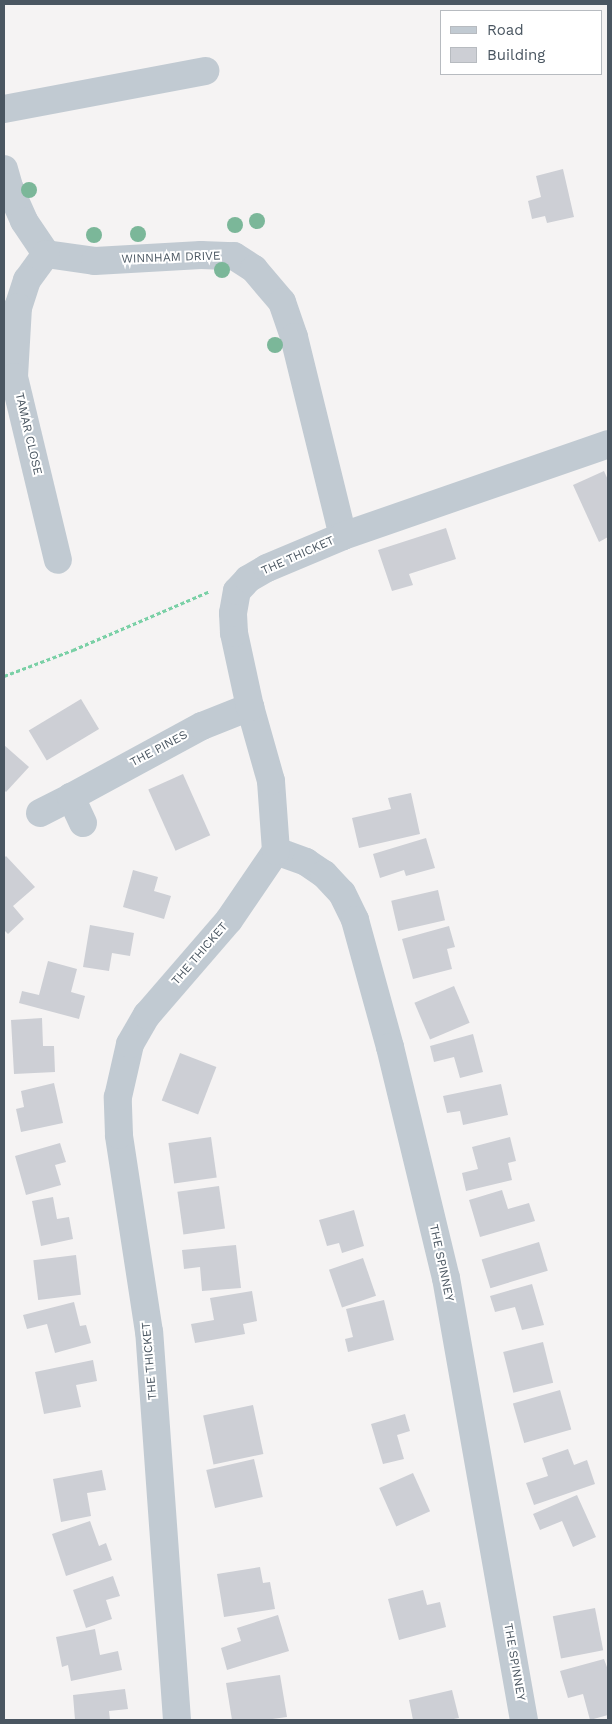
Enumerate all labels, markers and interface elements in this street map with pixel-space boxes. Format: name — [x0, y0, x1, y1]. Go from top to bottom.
legend — [440, 10, 602, 75]
text: Road — [487, 21, 524, 39]
text: Building — [487, 46, 545, 64]
street label: WINNHAM DRIVE — [121, 249, 221, 267]
street label: TAMAR CLOSE — [12, 392, 44, 476]
street label: THE THICKET — [259, 533, 337, 579]
street label: THE PINES — [128, 728, 190, 770]
street label: THE THICKET — [169, 920, 231, 988]
street label: THE SPINNEY — [426, 1223, 456, 1303]
street label: THE THICKET — [139, 1321, 161, 1401]
street label: THE SPINNEY — [500, 1622, 528, 1702]

